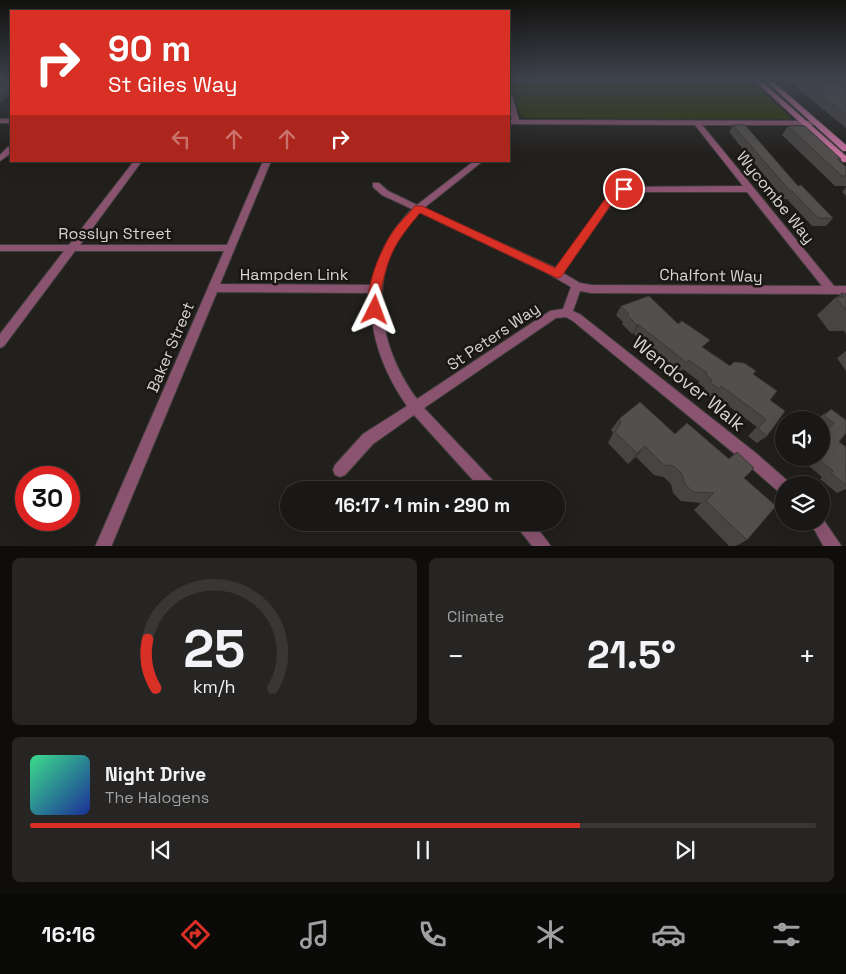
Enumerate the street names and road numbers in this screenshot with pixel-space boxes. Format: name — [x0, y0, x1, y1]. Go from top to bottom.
street label: Wycombe Way — [732, 147, 819, 248]
street label: Rosslyn Street — [58, 223, 172, 244]
street label: Hampden Link — [240, 264, 349, 285]
street label: Chalfont Way — [659, 264, 763, 287]
street label: St Peters Way — [443, 298, 544, 375]
street label: Baker Street — [142, 299, 199, 396]
street label: Wendover Walk — [627, 330, 750, 437]

